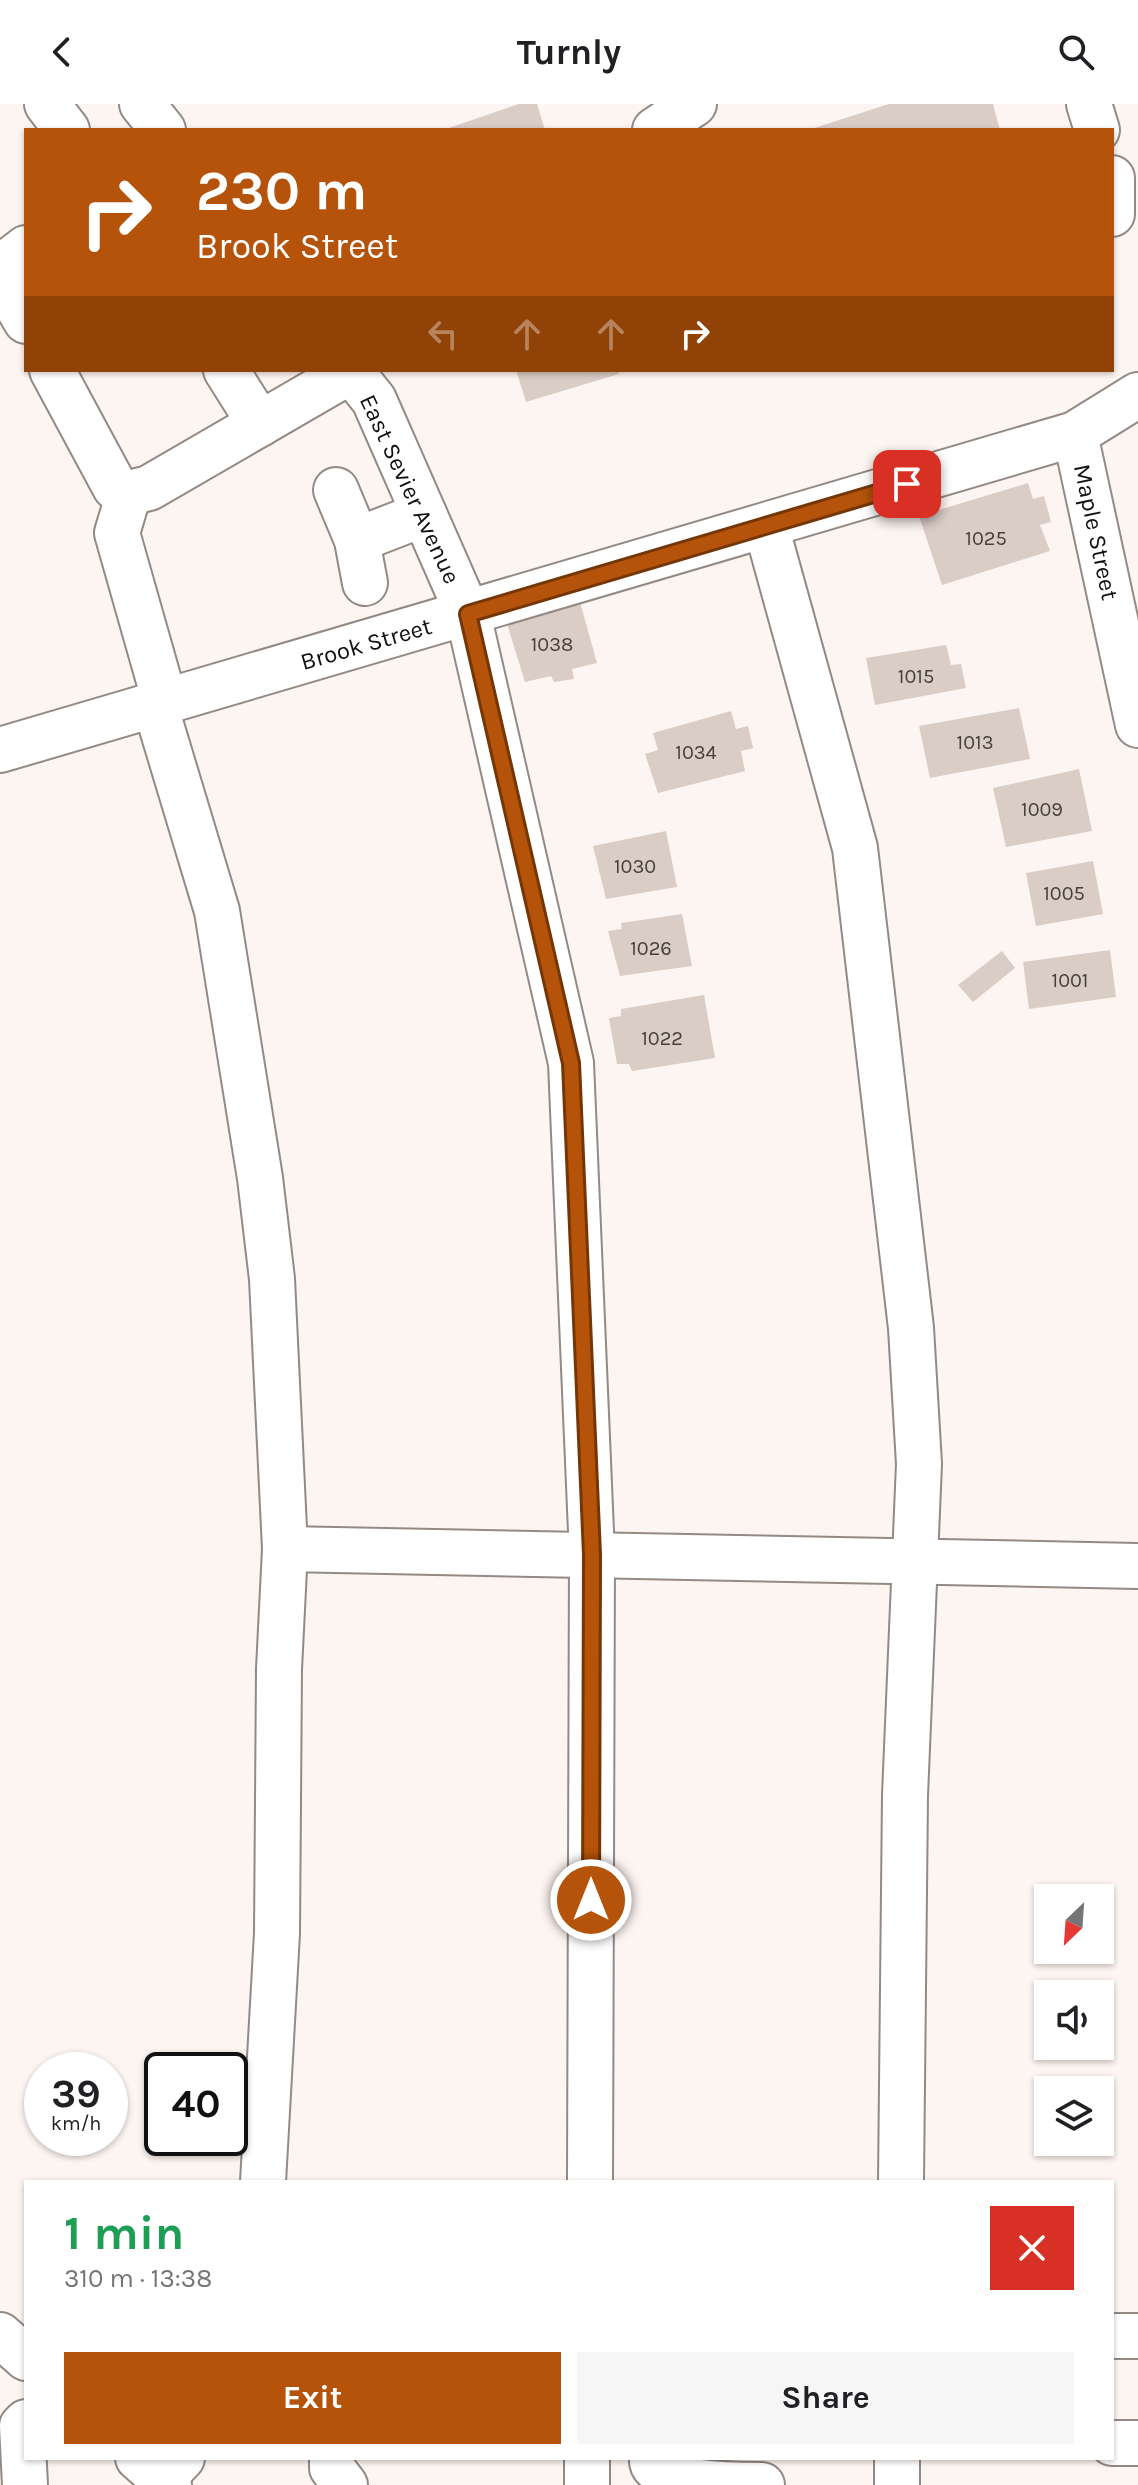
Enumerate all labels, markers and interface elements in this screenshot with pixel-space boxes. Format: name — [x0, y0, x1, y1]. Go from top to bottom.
icon: back — [40, 30, 84, 74]
icon: search — [1054, 30, 1098, 74]
text: Turnly — [517, 31, 621, 73]
text: 230 m — [196, 158, 367, 223]
icon: right — [64, 160, 168, 264]
text: Brook Street — [196, 225, 398, 267]
icon: left — [421, 312, 465, 356]
icon: ahead — [505, 312, 549, 356]
icon: ahead — [589, 312, 633, 356]
icon: right — [673, 312, 717, 356]
street label: East Sevier Avenue — [354, 390, 466, 588]
pin — [873, 450, 941, 518]
street label: Maple Street — [1068, 461, 1124, 603]
icon: arrive — [885, 462, 929, 506]
house number: 1025 — [965, 527, 1007, 550]
street label: Brook Street — [297, 612, 435, 676]
house number: 1038 — [531, 633, 573, 656]
house number: 1015 — [898, 665, 934, 688]
house number: 1013 — [957, 731, 993, 754]
house number: 1034 — [675, 741, 717, 764]
house number: 1009 — [1021, 798, 1063, 821]
house number: 1030 — [614, 855, 656, 878]
house number: 1005 — [1043, 882, 1085, 905]
house number: 1026 — [630, 937, 672, 960]
house number: 1001 — [1052, 969, 1088, 992]
house number: 1022 — [641, 1027, 683, 1050]
position arrow — [549, 1858, 633, 1942]
north arrow — [1034, 1884, 1114, 1964]
map controls — [1034, 1884, 1114, 2156]
button: sound — [1034, 1980, 1114, 2060]
speed limit sign: 40 — [144, 2052, 248, 2156]
text: 39 — [51, 2070, 101, 2117]
button: layers — [1034, 2076, 1114, 2156]
text: km/h — [51, 2112, 101, 2135]
text: 1 min — [64, 2205, 184, 2261]
button: close — [990, 2206, 1074, 2290]
text: 310 m · 13:38 — [64, 2263, 212, 2294]
button: Exit — [64, 2352, 561, 2444]
button: Share — [577, 2352, 1074, 2444]

